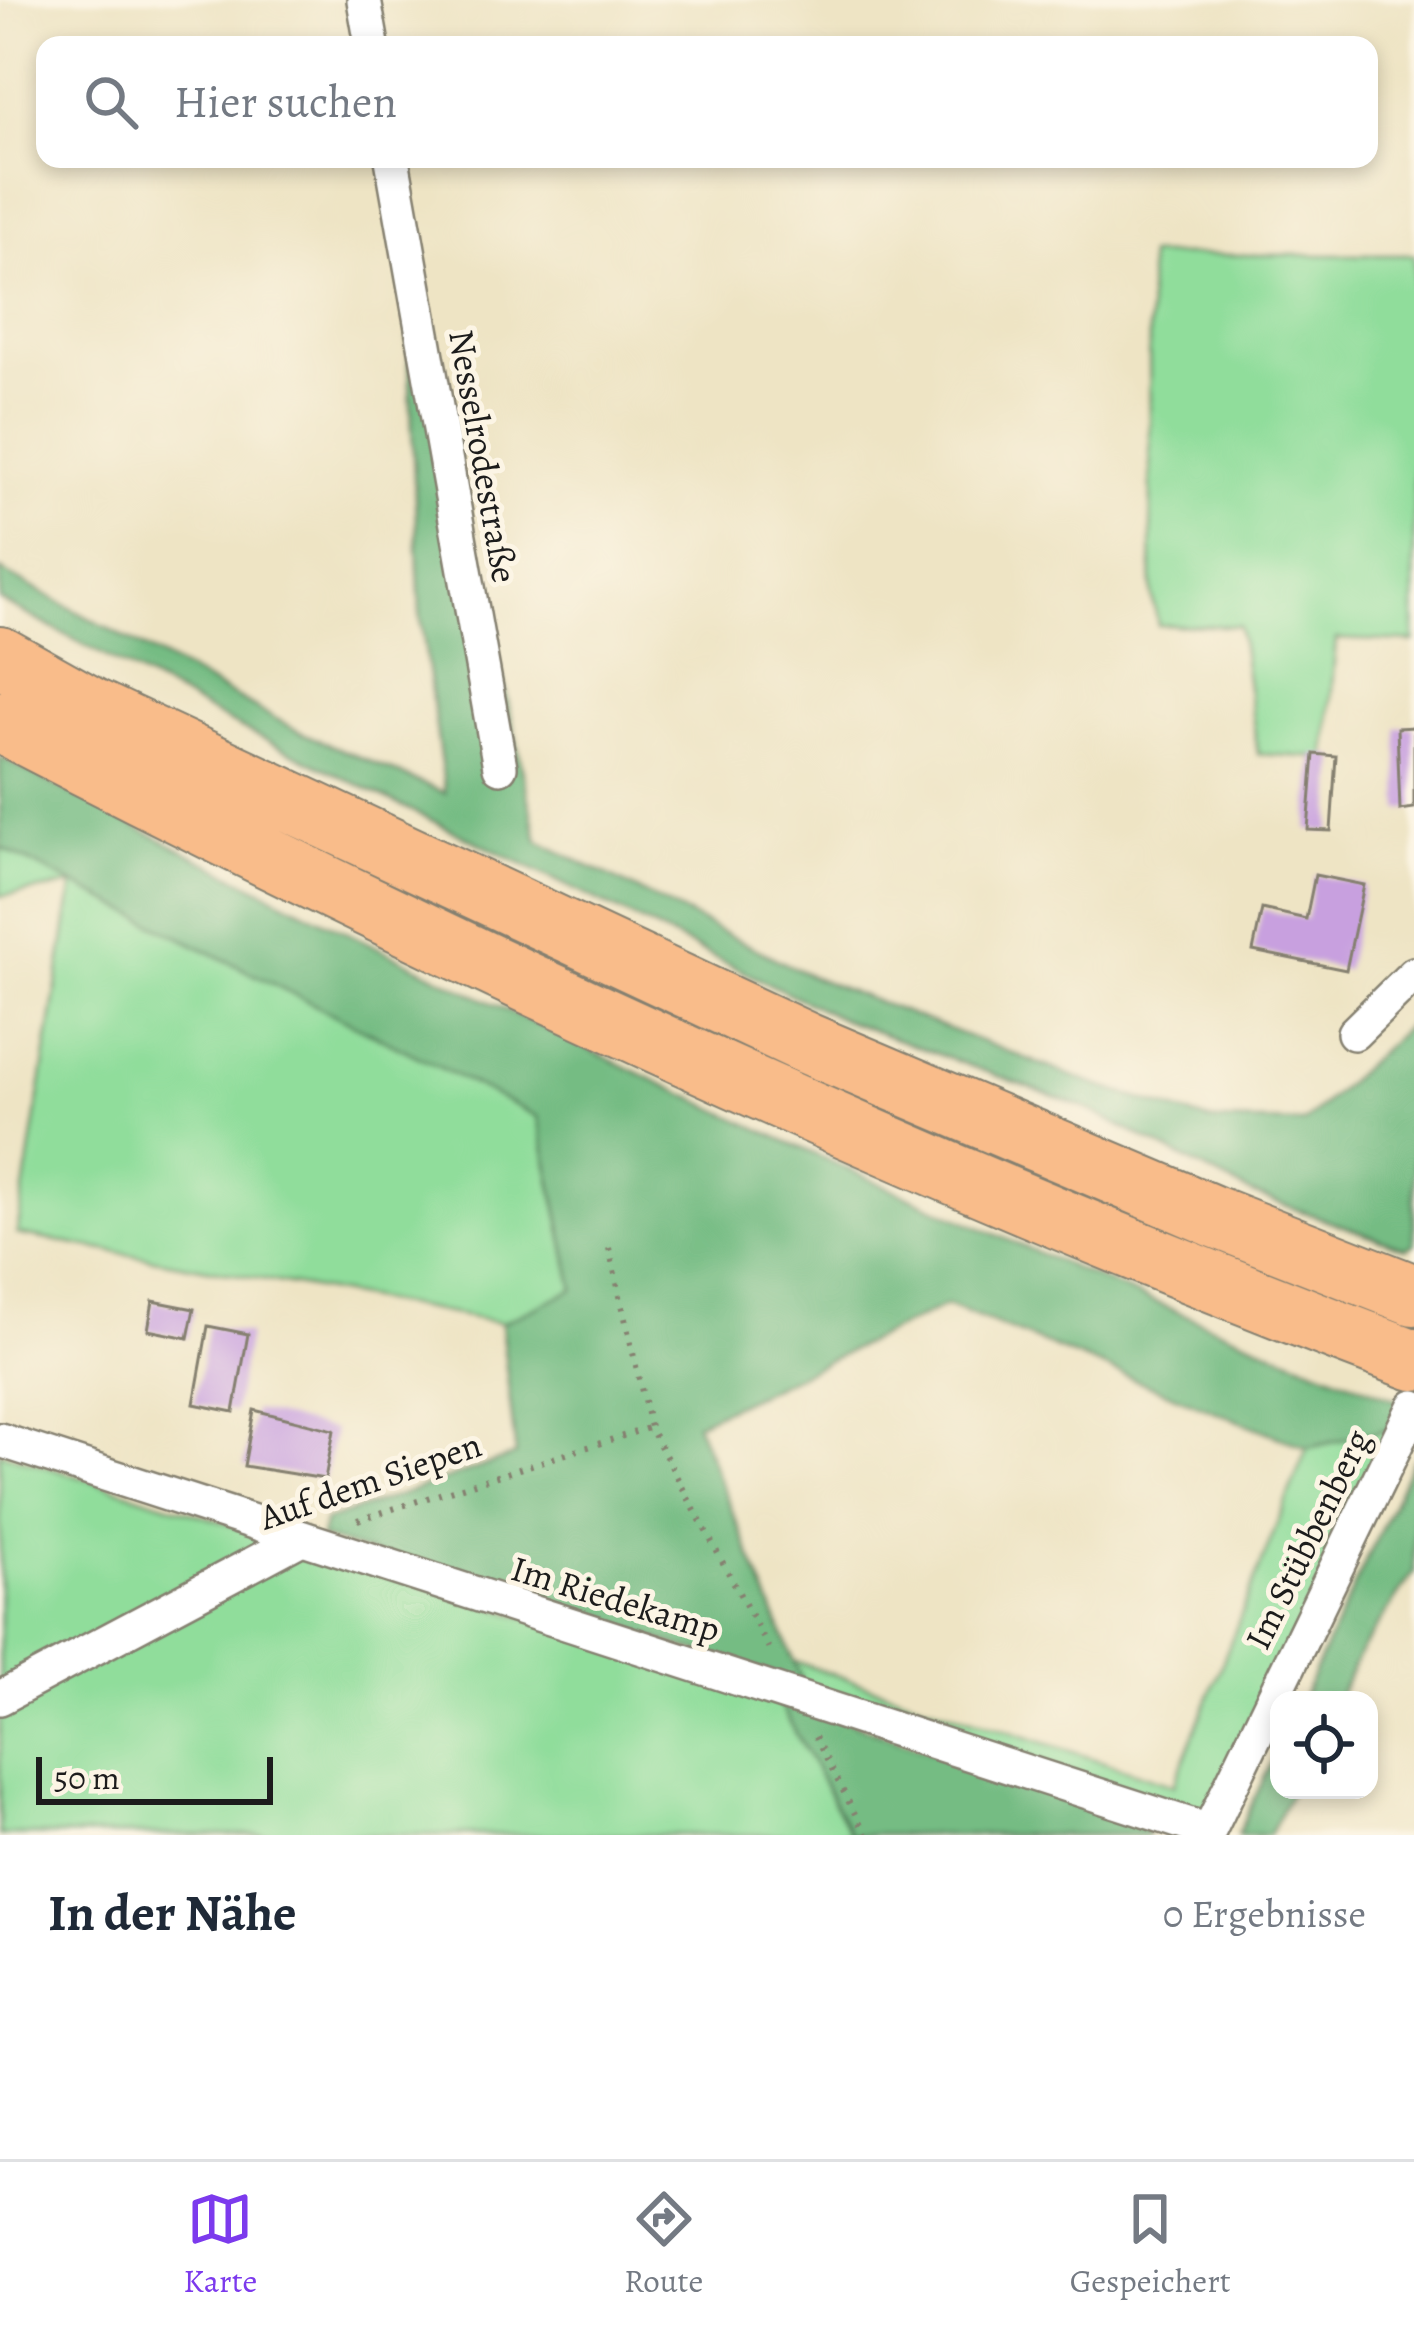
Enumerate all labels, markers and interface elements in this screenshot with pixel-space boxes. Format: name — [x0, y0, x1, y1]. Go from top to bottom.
search box — [36, 36, 1378, 168]
icon: search — [78, 69, 144, 135]
text: Hier suchen — [174, 71, 397, 133]
street label: Nesselrodestraße — [437, 326, 530, 586]
street label: Auf dem Siepen — [252, 1420, 487, 1542]
street label: Im Stübbenberg — [1233, 1421, 1382, 1657]
street label: Im Riedekamp — [505, 1543, 726, 1653]
map controls — [1270, 1691, 1378, 1799]
button: locate — [1270, 1691, 1378, 1799]
scale bar — [36, 1751, 273, 1804]
text: 50 m — [54, 1755, 120, 1800]
text: In der Nähe — [48, 1878, 297, 1948]
text: 0 Ergebnisse — [1163, 1887, 1366, 1940]
tab: Karte — [183, 2186, 257, 2303]
tab: Route — [624, 2186, 703, 2303]
tab: Gespeichert — [1070, 2186, 1231, 2303]

